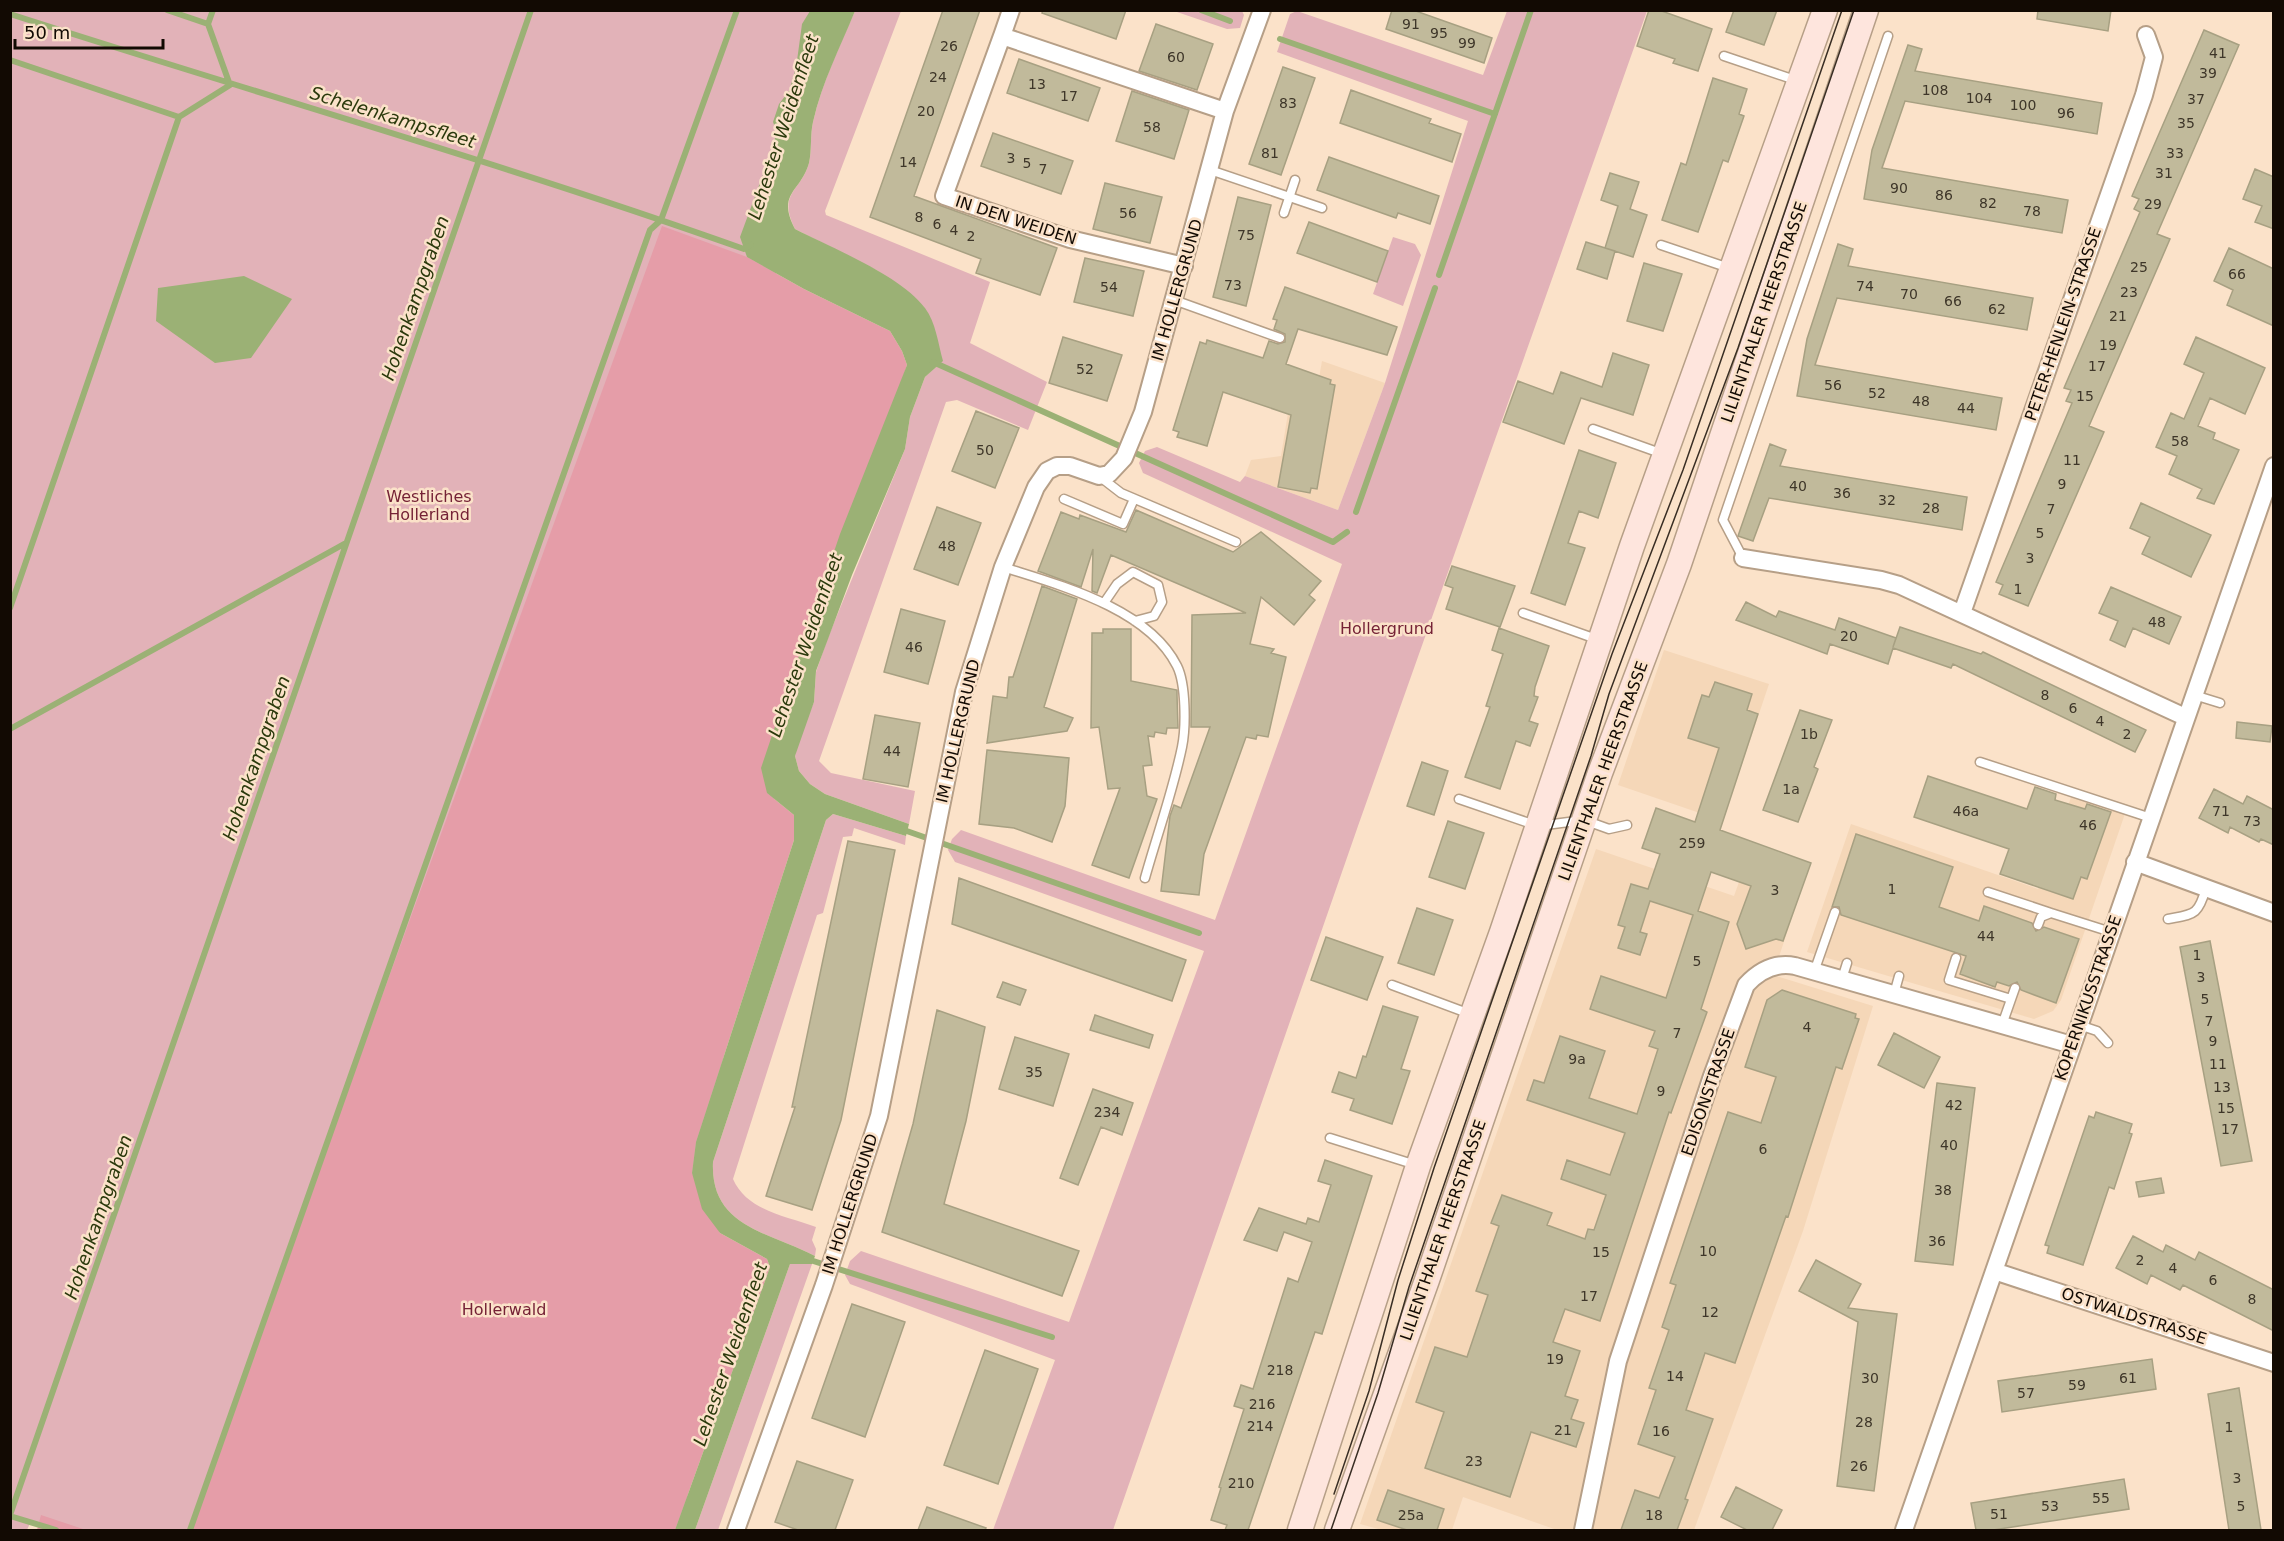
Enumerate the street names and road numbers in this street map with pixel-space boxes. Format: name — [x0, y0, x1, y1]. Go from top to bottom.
street label: IN DEN WEIDEN — [953, 191, 1079, 249]
street label: LILIENTHALER HEERSTRASSE — [1717, 199, 1811, 425]
street label: IM HOLLERGRUND — [1148, 217, 1206, 363]
street label: PETER-HENLEIN-STRASSE — [2021, 225, 2105, 423]
street label: IM HOLLERGRUND — [932, 657, 984, 805]
street label: LILIENTHALER HEERSTRASSE — [1554, 659, 1652, 883]
street label: KOPERNIKUSSTRASSE — [2051, 913, 2125, 1083]
street label: EDISONSTRASSE — [1677, 1026, 1739, 1158]
street label: LILIENTHALER HEERSTRASSE — [1396, 1117, 1490, 1343]
street label: IM HOLLERGRUND — [818, 1131, 882, 1277]
street label: OSTWALDSTRASSE — [2059, 1284, 2209, 1348]

